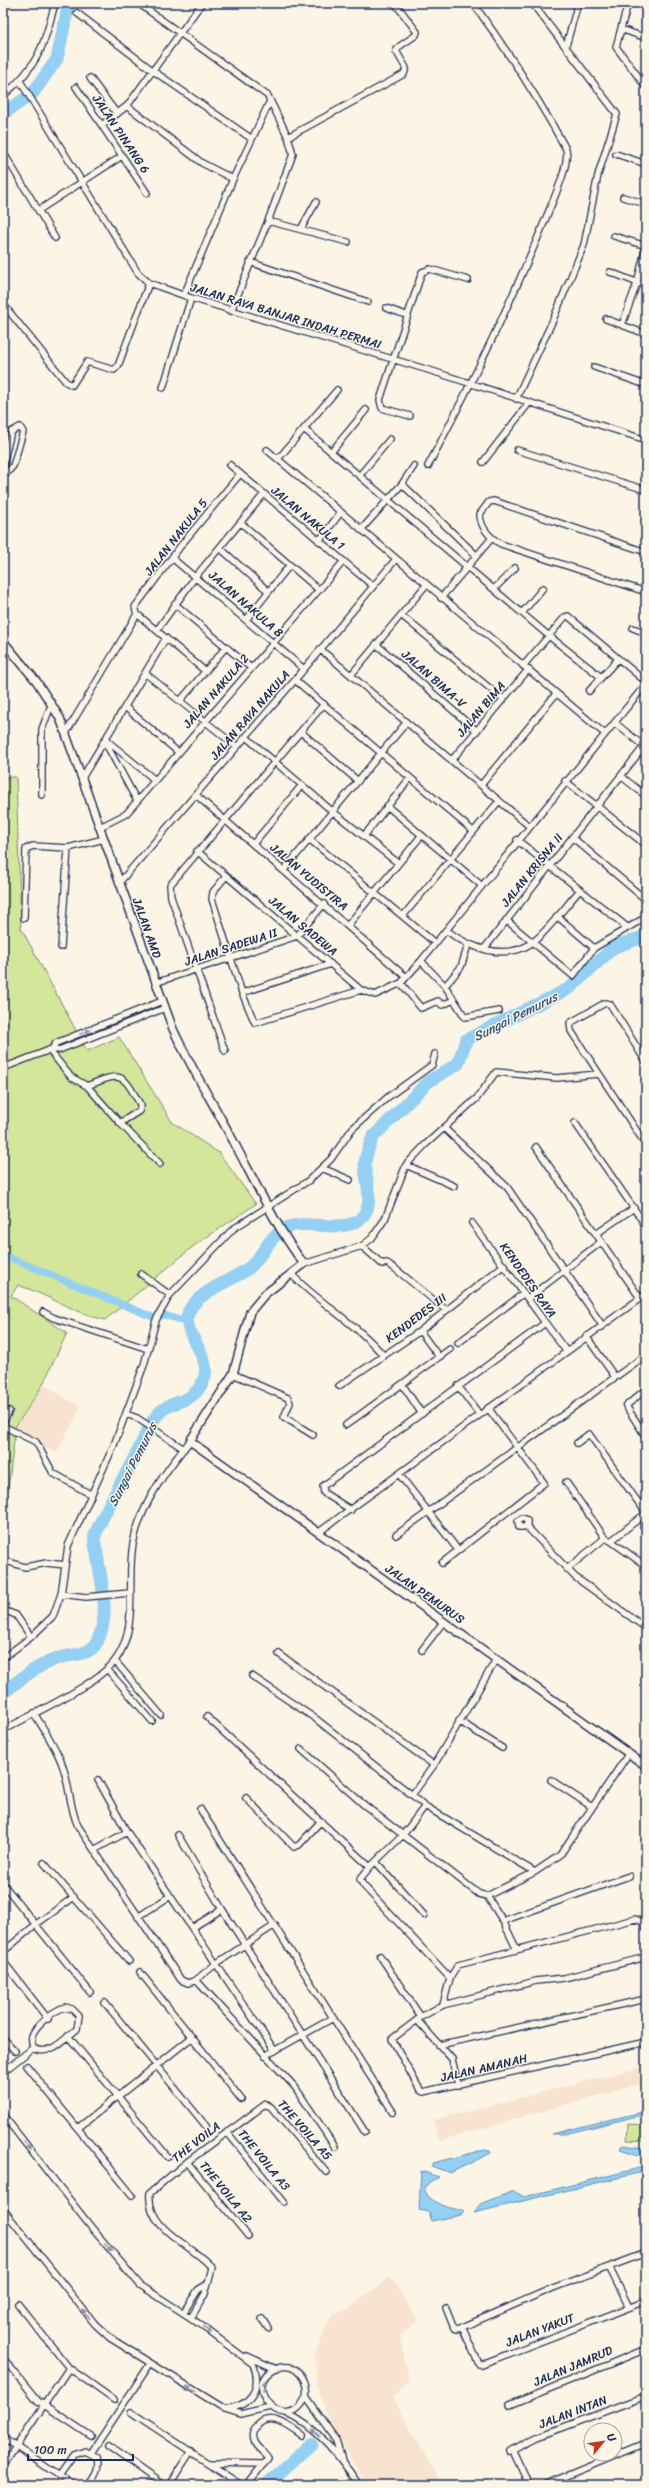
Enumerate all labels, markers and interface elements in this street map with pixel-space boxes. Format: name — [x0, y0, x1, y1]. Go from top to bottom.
street label: JALAN PINANG 6 — [86, 89, 156, 178]
street label: JALAN RAYA BANJAR INDAH PERMAI — [187, 276, 385, 356]
street label: JALAN NAKULA 1 — [265, 480, 350, 556]
street label: JALAN NAKULA 5 — [138, 493, 213, 581]
street label: JALAN NAKULA 8 — [203, 564, 288, 643]
street label: JALAN BIMA-V — [396, 644, 472, 714]
street label: JALAN NAKULA 2 — [176, 649, 255, 734]
street label: JALAN RAYA NAKULA — [204, 665, 296, 766]
street label: JALAN BIMA — [450, 676, 511, 743]
street label: JALAN KRISNA II — [495, 828, 569, 913]
street label: JALAN YUDISTIRA — [264, 837, 353, 917]
street label: JALAN SADEWA — [263, 890, 343, 962]
street label: JALAN AMD — [126, 894, 168, 962]
street label: JALAN SADEWA II — [181, 921, 281, 973]
water label: Sungai Pemurus — [469, 984, 563, 1048]
one-way arrow — [80, 1028, 92, 1034]
street label: KENDEDES RAYA — [494, 1238, 562, 1323]
street label: KENDEDES III — [380, 1287, 452, 1349]
water label: Sungai Pemurus — [101, 1416, 164, 1510]
street label: JALAN PEMURUS — [380, 1558, 470, 1630]
street label: JALAN AMANAH — [437, 2047, 530, 2089]
street label: THE VOILA A5 — [272, 2094, 338, 2166]
street label: THE VOILA — [167, 2116, 225, 2168]
street label: THE VOILA A3 — [232, 2124, 296, 2196]
one-way arrow — [23, 2140, 31, 2151]
street label: THE VOILA A2 — [194, 2156, 258, 2228]
one-way arrow — [103, 2242, 112, 2253]
street label: JALAN YAKUT — [502, 2306, 579, 2354]
one-way arrow — [82, 2309, 91, 2319]
one-way arrow — [202, 2325, 212, 2333]
street label: JALAN JAMRUD — [529, 2339, 617, 2393]
one-way arrow — [261, 2380, 267, 2393]
one-way arrow — [186, 2385, 197, 2392]
street label: JALAN INTAN — [535, 2389, 611, 2435]
north arrow — [583, 2422, 623, 2462]
one-way arrow — [311, 2429, 321, 2438]
text: U — [601, 2430, 622, 2446]
scale bar — [28, 2436, 133, 2462]
text: 100 m — [34, 2439, 67, 2461]

